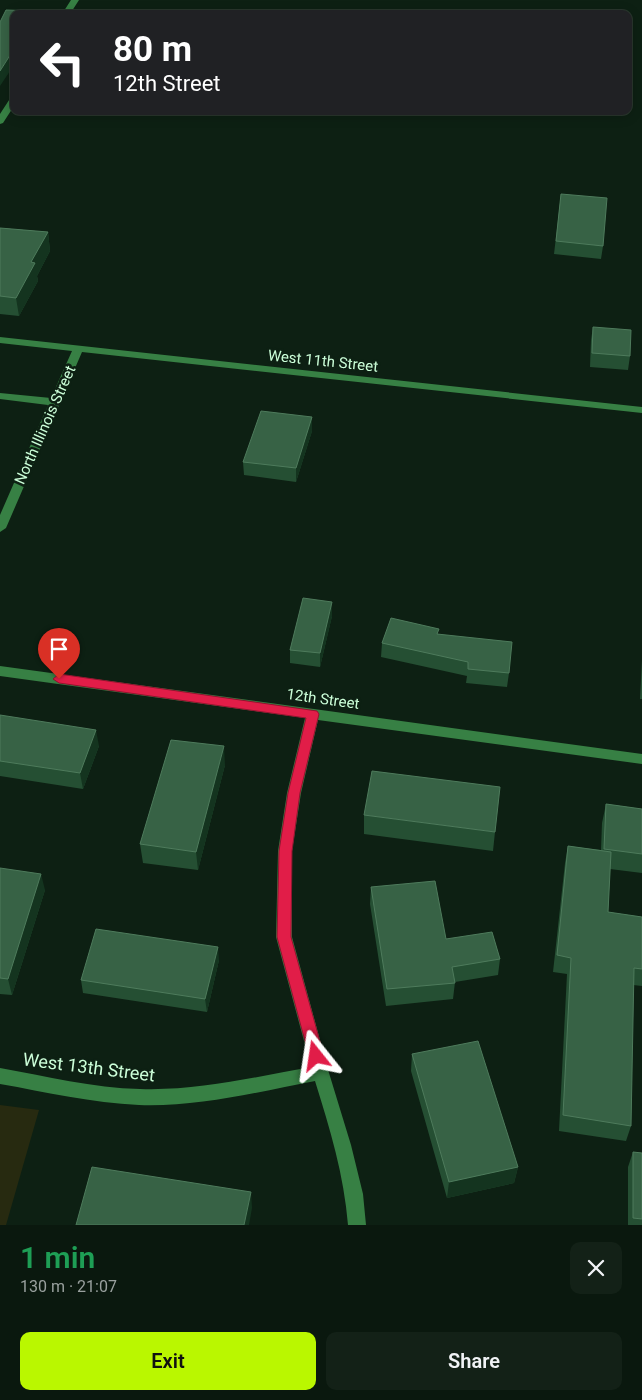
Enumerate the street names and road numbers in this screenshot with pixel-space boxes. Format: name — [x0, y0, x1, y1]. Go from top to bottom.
street label: West 11th Street — [267, 346, 379, 376]
street label: North Illinois Street — [11, 363, 79, 487]
street label: 12th Street — [285, 685, 361, 713]
street label: West 13th Street — [22, 1048, 156, 1086]

